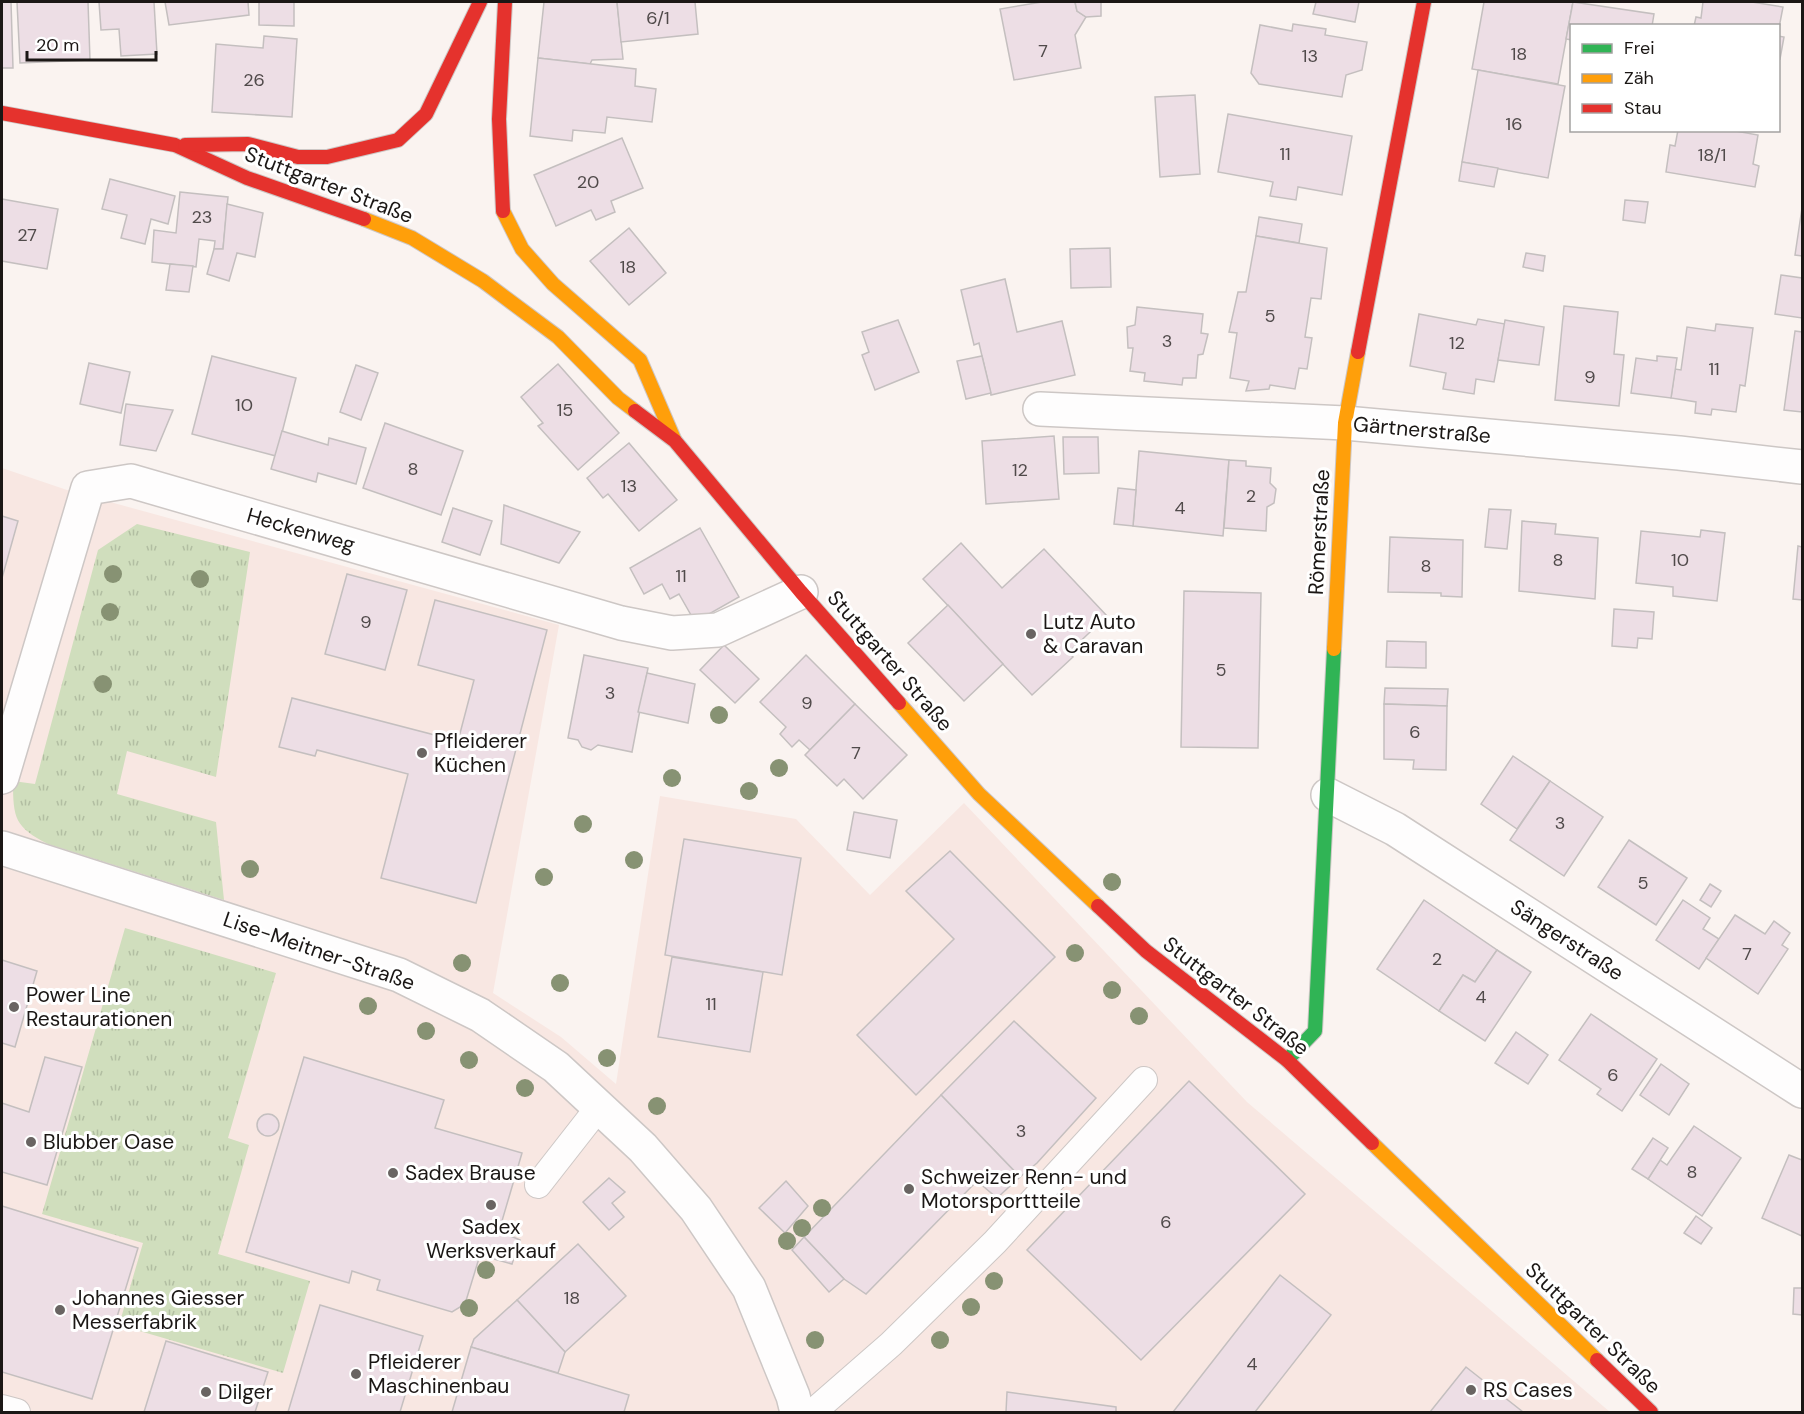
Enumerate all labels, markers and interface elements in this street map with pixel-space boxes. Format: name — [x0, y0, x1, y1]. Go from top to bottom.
house number: 6/1 — [646, 6, 670, 30]
scale bar — [27, 24, 156, 62]
legend — [1570, 24, 1780, 132]
text: 20 m — [36, 33, 79, 57]
text: Frei — [1624, 36, 1655, 60]
house number: 7 — [1038, 39, 1048, 63]
house number: 18 — [1511, 42, 1527, 66]
house number: 13 — [1302, 44, 1318, 68]
text: Zäh — [1624, 66, 1654, 90]
house number: 26 — [243, 68, 265, 92]
text: Stau — [1624, 96, 1662, 120]
house number: 16 — [1506, 112, 1522, 136]
street label: Stuttgarter Straße — [241, 140, 417, 230]
house number: 11 — [1279, 142, 1291, 166]
house number: 18/1 — [1698, 143, 1726, 167]
house number: 20 — [577, 170, 599, 194]
house number: 23 — [191, 205, 213, 229]
house number: 27 — [17, 223, 37, 247]
house number: 18 — [620, 255, 636, 279]
house number: 5 — [1265, 304, 1275, 328]
house number: 3 — [1162, 329, 1172, 353]
house number: 12 — [1449, 331, 1465, 355]
house number: 11 — [1708, 357, 1720, 381]
house number: 9 — [1584, 365, 1596, 389]
house number: 10 — [235, 393, 253, 417]
house number: 15 — [557, 398, 573, 422]
street label: Gärtnerstraße — [1352, 410, 1492, 450]
house number: 8 — [408, 457, 418, 481]
house number: 12 — [1012, 458, 1028, 482]
street label: Römerstraße — [1302, 468, 1336, 596]
house number: 13 — [621, 474, 637, 498]
house number: 2 — [1246, 484, 1256, 508]
house number: 4 — [1175, 496, 1186, 520]
street label: Heckenweg — [244, 501, 359, 559]
house number: 8 — [1553, 548, 1563, 572]
house number: 10 — [1671, 548, 1689, 572]
house number: 8 — [1421, 554, 1431, 578]
house number: 11 — [675, 564, 687, 588]
street label: Stuttgarter Straße — [821, 585, 959, 737]
place label: Lutz Auto & Caravan — [1043, 608, 1143, 660]
house number: 9 — [360, 610, 372, 634]
marker: Lutz Auto & Caravan — [1024, 627, 1038, 641]
house number: 5 — [1216, 658, 1226, 682]
house number: 3 — [605, 681, 615, 705]
house number: 9 — [801, 691, 813, 715]
house number: 6 — [1409, 720, 1421, 744]
place label: Pfleiderer Küchen — [434, 727, 527, 779]
house number: 7 — [851, 741, 861, 765]
marker: Pfleiderer Küchen — [415, 746, 429, 760]
house number: 3 — [1555, 811, 1565, 835]
house number: 5 — [1638, 871, 1648, 895]
street label: Sängerstraße — [1505, 893, 1629, 987]
street label: Lise-Meitner-Straße — [219, 905, 419, 997]
street label: Stuttgarter Straße — [1157, 930, 1315, 1062]
house number: 7 — [1742, 942, 1752, 966]
house number: 2 — [1432, 947, 1442, 971]
place label: Power Line Restaurationen — [26, 981, 172, 1033]
house number: 4 — [1476, 985, 1487, 1009]
house number: 11 — [705, 992, 717, 1016]
marker: Power Line Restaurationen — [7, 1000, 21, 1014]
house number: 6 — [1607, 1063, 1619, 1087]
house number: 3 — [1016, 1119, 1026, 1143]
place label: Blubber Oase — [43, 1128, 174, 1156]
marker: Blubber Oase — [24, 1135, 38, 1149]
place label: Sadex Brause — [405, 1159, 536, 1187]
house number: 8 — [1687, 1160, 1697, 1184]
place label: Schweizer Renn- und Motorsporttteile — [921, 1163, 1127, 1215]
marker: Sadex Brause — [386, 1166, 400, 1180]
marker: Schweizer Renn- und Motorsporttteile — [902, 1182, 916, 1196]
marker: Sadex Werksverkauf — [484, 1198, 498, 1212]
house number: 6 — [1160, 1210, 1172, 1234]
place label: Sadex Werksverkauf — [426, 1213, 556, 1265]
street label: Stuttgarter Straße — [1519, 1256, 1667, 1400]
place label: Johannes Giesser Messerfabrik — [72, 1284, 245, 1336]
house number: 18 — [564, 1286, 580, 1310]
marker: Johannes Giesser Messerfabrik — [53, 1303, 67, 1317]
place label: Pfleiderer Maschinenbau — [368, 1348, 509, 1400]
house number: 4 — [1247, 1352, 1258, 1376]
marker: Pfleiderer Maschinenbau — [349, 1367, 363, 1381]
place label: RS Cases — [1483, 1376, 1573, 1404]
place label: Dilger — [218, 1378, 273, 1406]
marker: RS Cases — [1464, 1383, 1478, 1397]
marker: Dilger — [199, 1385, 213, 1399]

